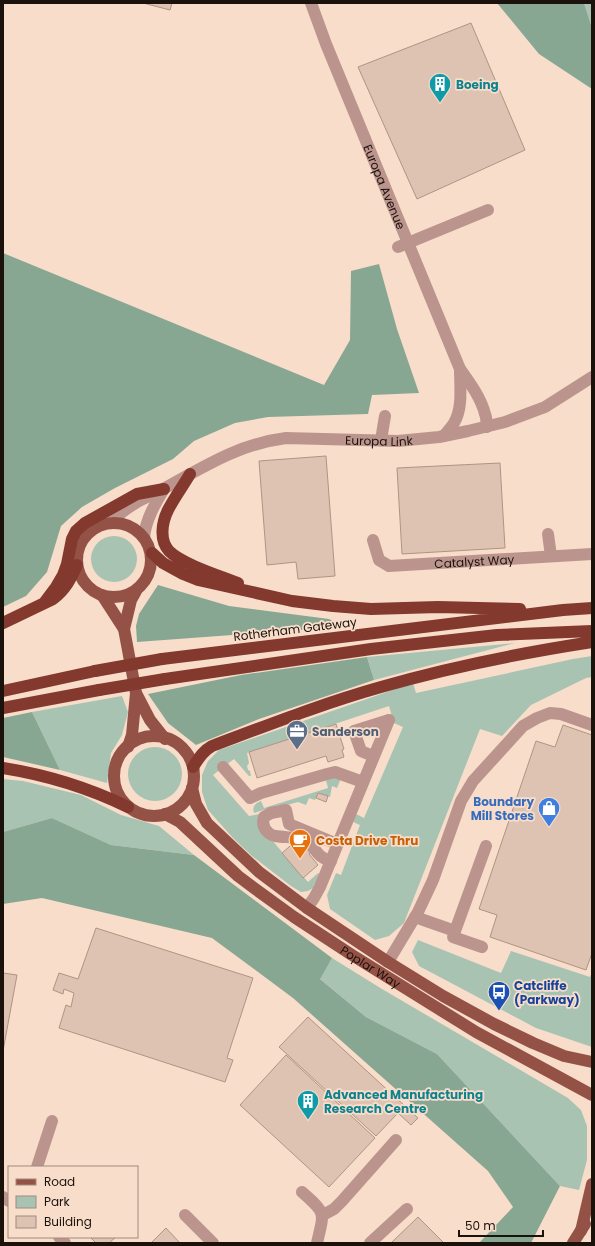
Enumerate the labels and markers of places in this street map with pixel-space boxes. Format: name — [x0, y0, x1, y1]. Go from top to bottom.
building icon: Boeing — [427, 71, 453, 104]
place label: Boeing — [456, 76, 499, 93]
office icon: Sanderson — [284, 718, 310, 751]
place label: Sanderson — [312, 723, 379, 740]
place label: Boundary Mill Stores — [471, 793, 534, 824]
shop icon: Boundary Mill Stores — [536, 795, 562, 828]
cafe icon: Costa Drive Thru — [287, 827, 313, 860]
place label: Costa Drive Thru — [316, 832, 418, 849]
place label: Catcliffe (Parkway) — [514, 977, 580, 1008]
bus stop icon: Catcliffe (Parkway) — [486, 979, 512, 1012]
place label: Advanced Manufacturing Research Centre — [324, 1086, 483, 1117]
building icon: Advanced Manufacturing Research Centre — [295, 1088, 321, 1121]

